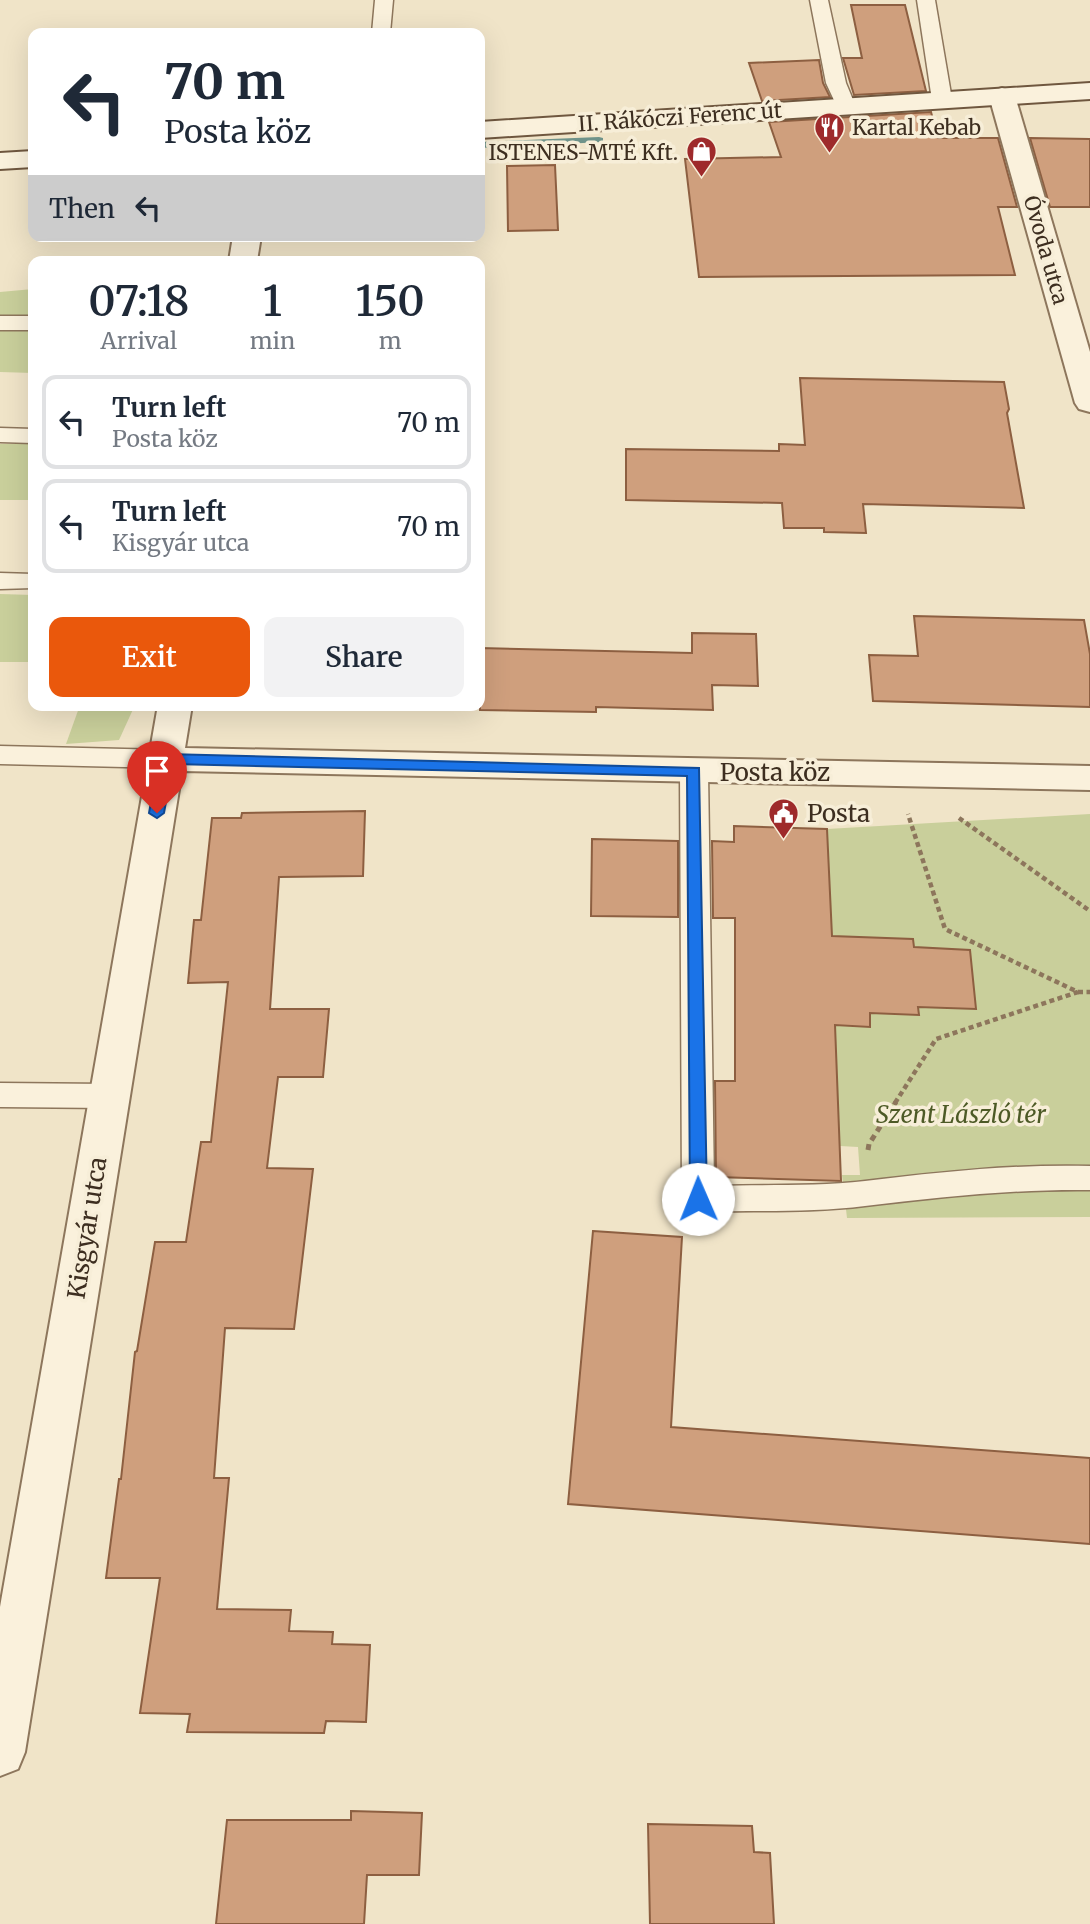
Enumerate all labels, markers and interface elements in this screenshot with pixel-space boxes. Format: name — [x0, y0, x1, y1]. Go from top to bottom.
text: 70 m — [164, 51, 285, 112]
icon: left — [49, 56, 140, 147]
street label: II. Rákóczi Ferenc út — [577, 96, 783, 138]
restaurant icon: Kartal Kebab — [812, 110, 846, 154]
text: Posta köz — [164, 112, 311, 152]
place label: Kartal Kebab — [852, 114, 981, 141]
shop icon: ISTENES-MTÉ Kft. — [684, 135, 718, 179]
place label: ISTENES-MTÉ Kft. — [489, 138, 678, 166]
icon: left — [129, 189, 167, 227]
text: Then — [49, 192, 115, 225]
street label: Óvoda utca — [1018, 193, 1074, 307]
text: 07:18 — [88, 275, 189, 327]
text: 1 — [263, 275, 282, 327]
text: 150 — [355, 275, 425, 327]
text: Arrival — [100, 326, 177, 355]
text: min — [250, 326, 295, 355]
text: m — [379, 326, 402, 355]
text: Turn left — [112, 391, 226, 424]
icon: left — [53, 403, 91, 441]
text: 70 m — [397, 406, 460, 439]
text: Posta köz — [112, 424, 218, 453]
text: Turn left — [112, 495, 226, 528]
icon: left — [53, 507, 91, 545]
text: 70 m — [397, 510, 460, 543]
text: Kisgyár utca — [112, 528, 249, 557]
button: Exit — [49, 617, 250, 697]
button: Share — [264, 617, 464, 697]
pin — [127, 741, 187, 813]
icon: arrive — [138, 752, 176, 790]
street label: Posta köz — [720, 757, 830, 788]
public building icon: Posta — [767, 796, 801, 840]
place label: Posta — [807, 798, 870, 829]
park label: Szent László tér — [876, 1099, 1047, 1130]
street label: Kisgyár utca — [60, 1155, 114, 1301]
position arrow — [661, 1162, 735, 1236]

